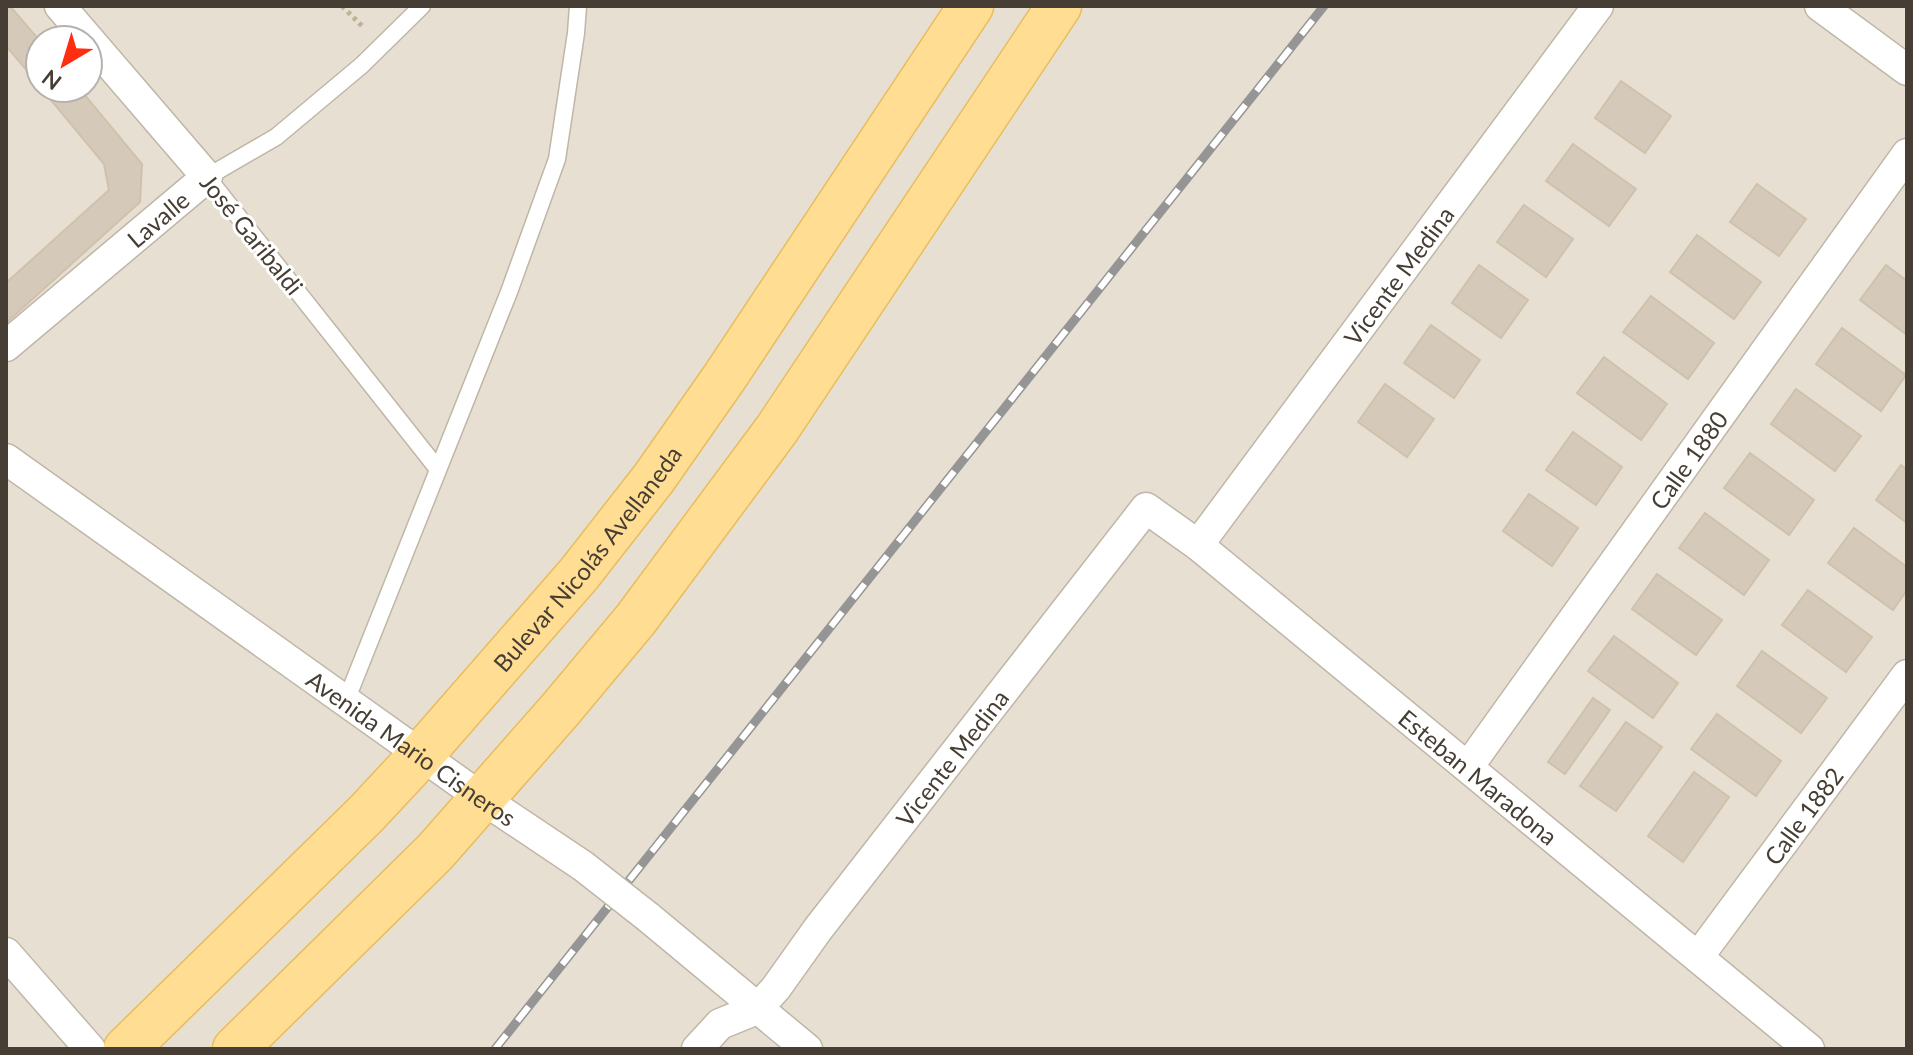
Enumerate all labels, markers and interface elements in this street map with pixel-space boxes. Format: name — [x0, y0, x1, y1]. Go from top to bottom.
north arrow — [24, 24, 104, 104]
text: N — [36, 64, 66, 96]
street label: José Garibaldi — [195, 168, 309, 300]
street label: Lavalle — [121, 184, 194, 253]
street label: Vicente Medina — [1337, 200, 1459, 350]
street label: Calle 1880 — [1643, 405, 1733, 514]
street label: Bulevar Nicolás Avellaneda — [487, 440, 687, 677]
street label: Avenida Mario Cisneros — [302, 664, 522, 832]
street label: Vicente Medina — [889, 683, 1014, 832]
street label: Esteban Maradona — [1393, 703, 1564, 850]
street label: Calle 1882 — [1757, 761, 1848, 870]

